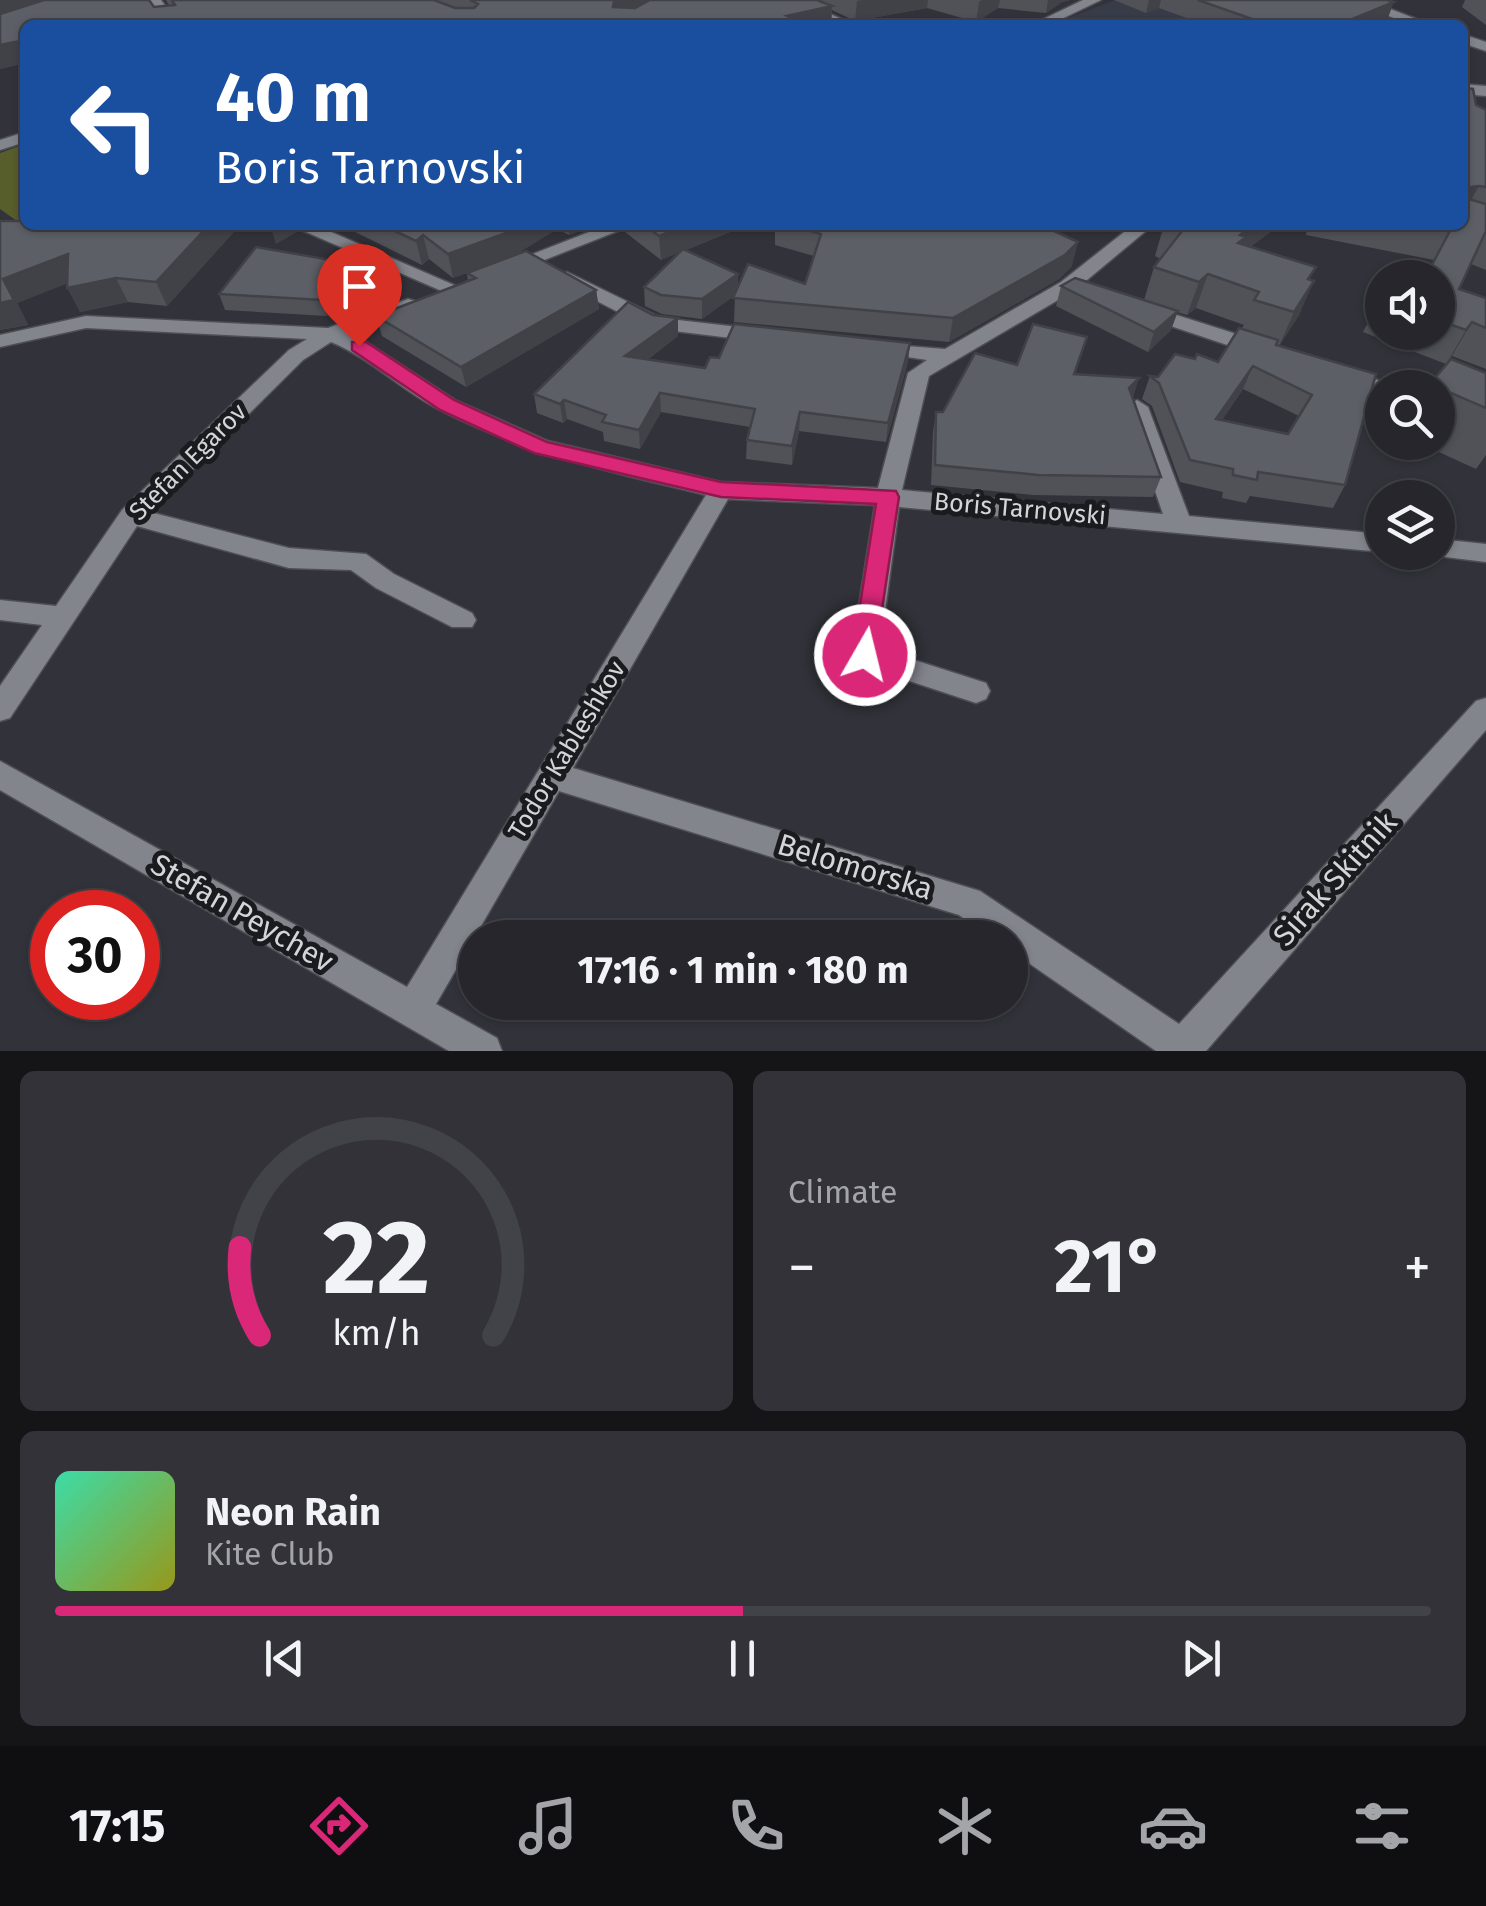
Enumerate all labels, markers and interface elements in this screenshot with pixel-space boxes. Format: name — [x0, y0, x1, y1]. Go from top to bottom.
text: 40 m — [215, 56, 371, 140]
icon: left — [50, 60, 180, 190]
text: Boris Tarnovski — [215, 141, 526, 195]
pin — [317, 244, 402, 347]
icon: arrive — [332, 259, 387, 314]
map controls — [1365, 260, 1455, 570]
button: sound — [1365, 260, 1455, 350]
button: search — [1365, 370, 1455, 460]
street label: Stefan Egarov — [123, 397, 253, 527]
button: layers — [1365, 480, 1455, 570]
street label: Boris Tarnovski — [933, 487, 1107, 531]
position arrow — [813, 603, 917, 707]
street label: Todor Kableshkov — [502, 655, 632, 844]
street label: Sirak Skitnik — [1266, 804, 1405, 953]
street label: Belomorska — [773, 826, 937, 908]
street label: Stefan Peychev — [144, 846, 340, 980]
speed limit sign: 30 — [30, 890, 160, 1020]
text: 17:16 · 1 min · 180 m — [577, 947, 909, 993]
text: Climate — [788, 1173, 897, 1211]
text: 22 — [323, 1196, 430, 1321]
text: 21° — [1054, 1222, 1165, 1312]
text: − — [788, 1235, 816, 1301]
text: + — [1404, 1235, 1431, 1301]
text: km/h — [332, 1312, 421, 1354]
text: Neon Rain — [205, 1489, 381, 1535]
text: Kite Club — [205, 1535, 334, 1573]
icon: previous — [257, 1631, 312, 1686]
icon: pause — [715, 1631, 770, 1686]
icon: next — [1174, 1631, 1229, 1686]
icon: directions — [304, 1791, 374, 1861]
icon: music — [513, 1791, 583, 1861]
icon: phone — [721, 1791, 791, 1861]
icon: climate — [930, 1791, 1000, 1861]
icon: car — [1138, 1791, 1208, 1861]
icon: filters — [1347, 1791, 1417, 1861]
text: 17:15 — [69, 1799, 165, 1853]

